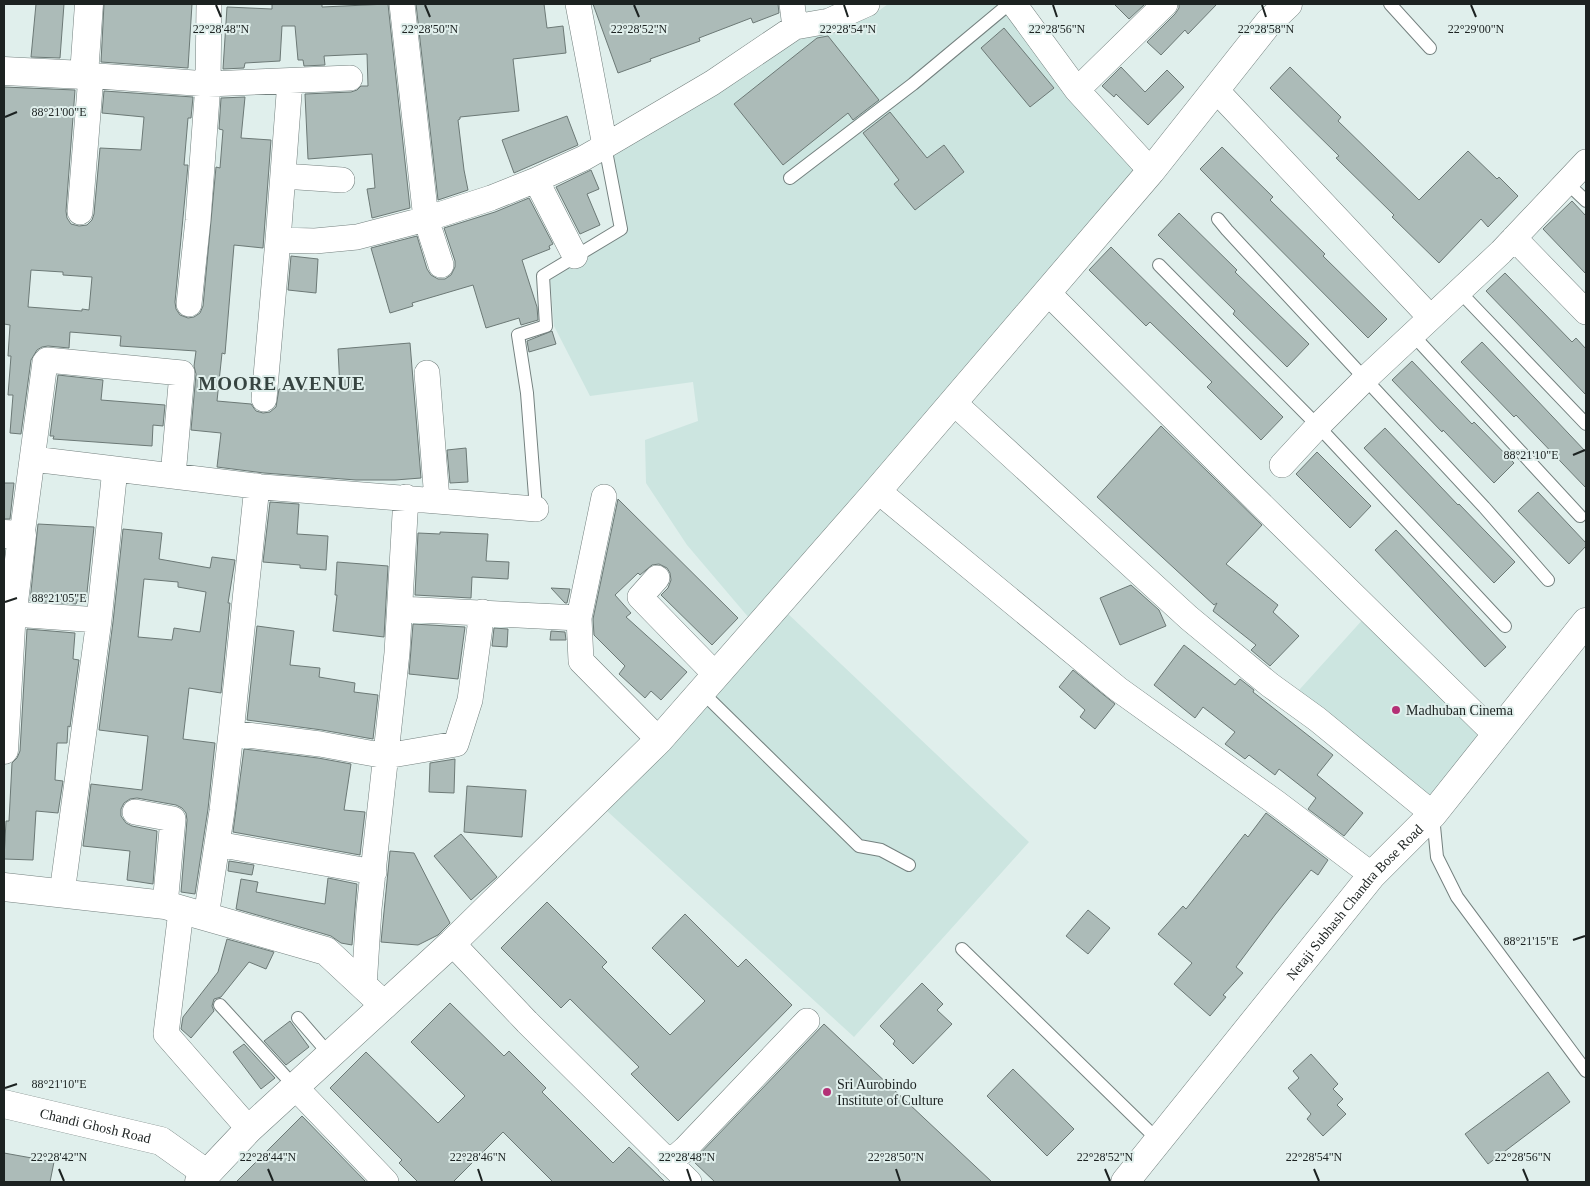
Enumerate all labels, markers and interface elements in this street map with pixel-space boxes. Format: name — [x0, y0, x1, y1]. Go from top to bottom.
text: 22°28'48"N — [193, 22, 250, 36]
text: 22°28'50"N — [402, 22, 459, 36]
text: 22°28'52"N — [611, 22, 668, 36]
text: 22°28'54"N — [820, 22, 877, 36]
text: 22°28'56"N — [1029, 22, 1086, 36]
text: 22°28'58"N — [1238, 22, 1295, 36]
text: 22°29'00"N — [1448, 22, 1505, 36]
text: 88°21'00"E — [31, 105, 87, 119]
district label: MOORE AVENUE — [198, 373, 366, 394]
text: 88°21'10"E — [1503, 448, 1559, 462]
text: 88°21'05"E — [31, 591, 87, 605]
place label: Madhuban Cinema — [1406, 703, 1514, 718]
marker: Madhuban Cinema — [1390, 704, 1402, 716]
street label: Netaji Subhash Chandra Bose Road — [1283, 821, 1426, 983]
text: 88°21'15"E — [1503, 934, 1559, 948]
text: 88°21'10"E — [31, 1077, 87, 1091]
place label: Sri Aurobindo Institute of Culture — [837, 1077, 944, 1108]
marker: Sri Aurobindo Institute of Culture — [821, 1086, 833, 1098]
street label: Chandi Ghosh Road — [38, 1105, 152, 1146]
text: 22°28'42"N — [31, 1150, 88, 1164]
text: 22°28'44"N — [240, 1150, 297, 1164]
text: 22°28'46"N — [450, 1150, 507, 1164]
text: 22°28'48"N — [659, 1150, 716, 1164]
text: 22°28'50"N — [868, 1150, 925, 1164]
text: 22°28'52"N — [1077, 1150, 1134, 1164]
text: 22°28'54"N — [1286, 1150, 1343, 1164]
text: 22°28'56"N — [1495, 1150, 1552, 1164]

